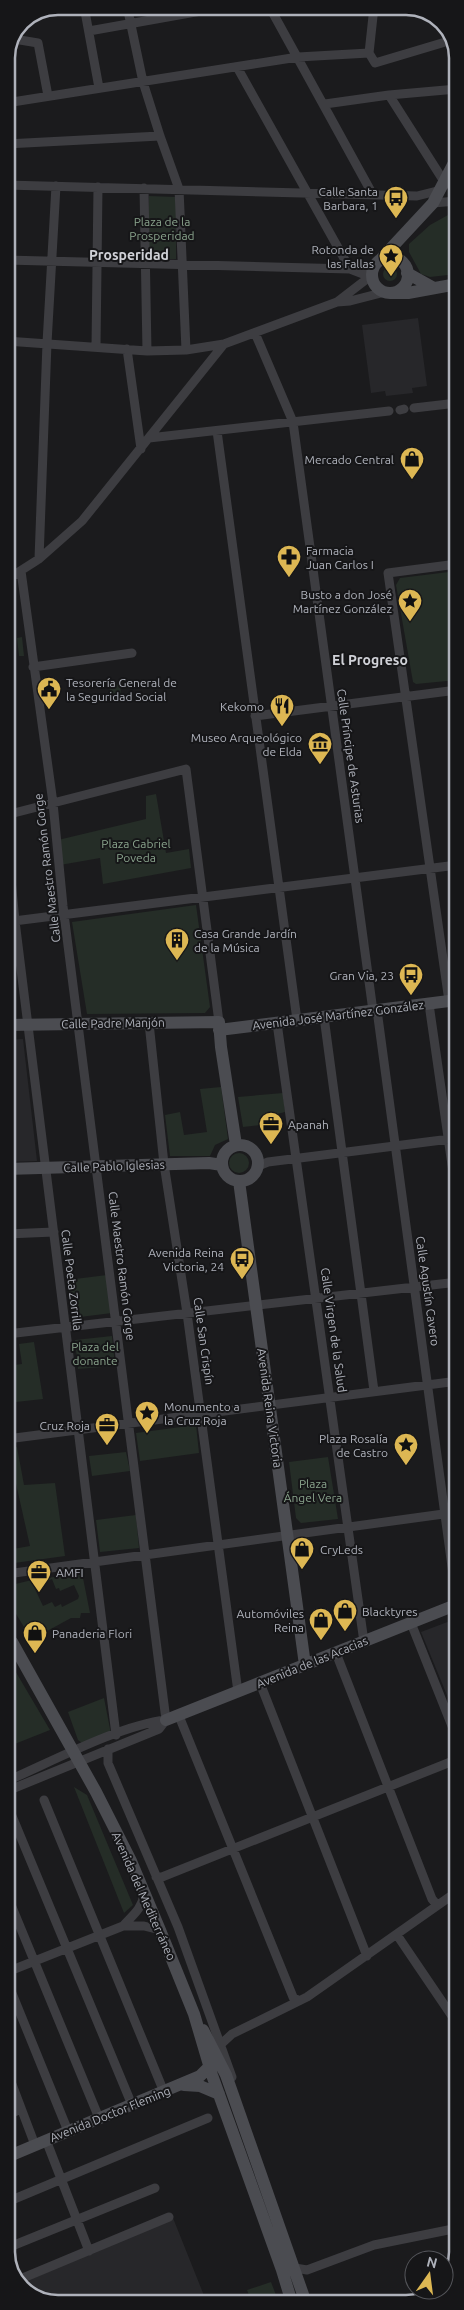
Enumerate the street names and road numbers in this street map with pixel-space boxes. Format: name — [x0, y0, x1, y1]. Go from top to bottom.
street label: Calle Príncipe de Asturias — [335, 688, 367, 824]
street label: Calle Maestro Ramón Gorge — [31, 793, 63, 943]
street label: Avenida José Martínez González — [252, 998, 425, 1032]
street label: Calle Padre Manjón — [61, 1016, 165, 1030]
street label: Calle Pablo Iglesias — [63, 1158, 165, 1174]
street label: Calle Maestro Ramón Gorge — [106, 1191, 138, 1341]
street label: Calle Poeta Zorrilla — [59, 1229, 85, 1331]
street label: Calle Agustín Cavero — [414, 1235, 442, 1347]
street label: Calle Virgen de la Salud — [319, 1267, 349, 1393]
street label: Calle San Crispín — [191, 1296, 217, 1386]
street label: Avenida Reina Victoria — [255, 1347, 285, 1469]
street label: Avenida de las Acacias — [254, 1634, 370, 1690]
street label: Avenida del Mediterráneo — [110, 1830, 178, 1962]
street label: Avenida Doctor Fleming — [48, 2084, 172, 2144]

